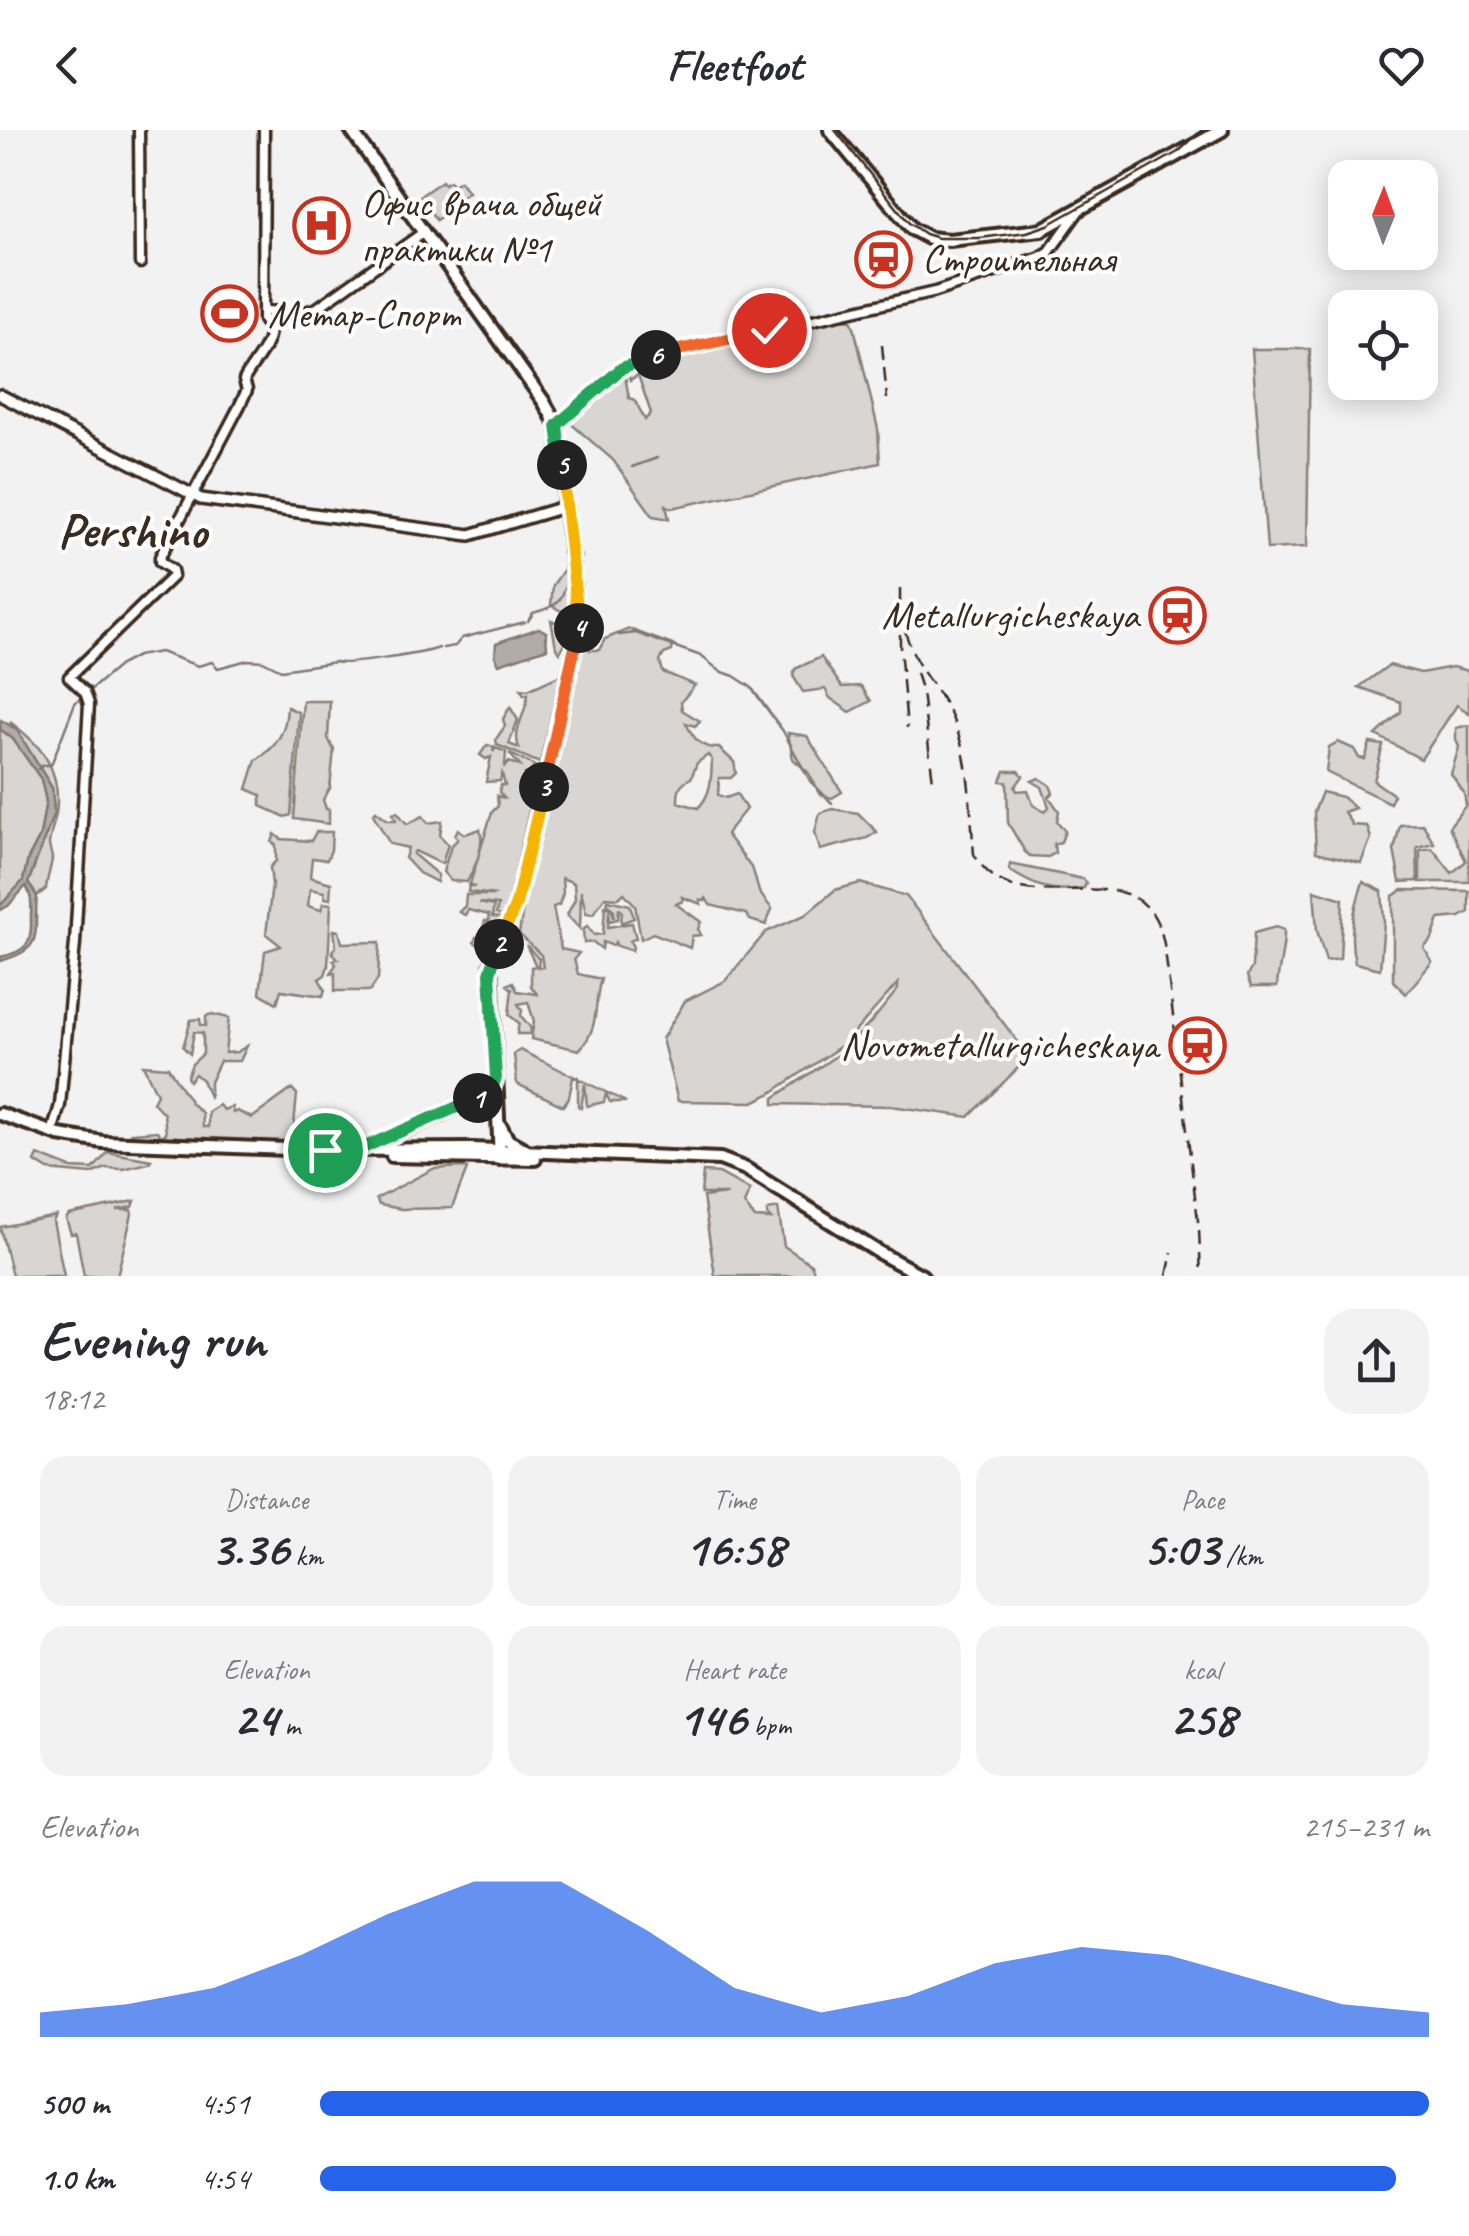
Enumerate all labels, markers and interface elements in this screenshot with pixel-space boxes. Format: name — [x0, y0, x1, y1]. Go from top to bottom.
text: Fleetfoot — [667, 37, 802, 94]
icon: back — [40, 38, 95, 93]
icon: heart — [1374, 38, 1429, 93]
north arrow — [1328, 160, 1438, 270]
map controls — [1328, 160, 1438, 400]
place label: Офис врача общей практики №1 — [361, 178, 603, 274]
hospital icon: Офис врача общей практики №1 — [292, 196, 352, 256]
station icon: Строительная — [853, 229, 913, 289]
place label: Строительная — [922, 234, 1118, 284]
sports icon: Метар-Спорт — [199, 284, 259, 344]
pin — [727, 288, 812, 373]
place label: Метар-Спорт — [268, 289, 462, 339]
button: locate — [1328, 290, 1438, 400]
icon: check — [742, 303, 797, 358]
pin: 6 — [631, 330, 681, 380]
text: 6 — [649, 337, 663, 372]
pin: 5 — [537, 440, 587, 490]
text: 5 — [556, 447, 568, 482]
district label: Pershino — [58, 499, 209, 562]
station icon: Metallurgicheskaya — [1148, 585, 1208, 645]
place label: Metallurgicheskaya — [882, 590, 1142, 640]
pin: 4 — [554, 603, 604, 653]
text: 4 — [573, 610, 585, 645]
pin: 3 — [519, 762, 569, 812]
text: 3 — [538, 769, 550, 804]
pin: 2 — [474, 919, 524, 969]
text: 2 — [493, 926, 505, 961]
station icon: Novometallurgicheskaya — [1167, 1015, 1227, 1075]
place label: Novometallurgicheskaya — [840, 1020, 1162, 1070]
pin: 1 — [453, 1073, 503, 1123]
text: 1 — [472, 1080, 484, 1115]
pin — [283, 1108, 368, 1193]
icon: arrive — [298, 1123, 353, 1178]
text: Evening run — [40, 1305, 265, 1375]
button: share — [1324, 1309, 1429, 1414]
text: 18:12 — [40, 1378, 104, 1419]
text: Distance — [225, 1482, 308, 1517]
text: Time — [713, 1482, 756, 1517]
text: Pace — [1181, 1482, 1224, 1517]
text: 3.36 — [210, 1517, 289, 1580]
text: 16:58 — [684, 1517, 785, 1580]
text: 5:03 — [1143, 1517, 1219, 1580]
text: km — [289, 1538, 323, 1573]
text: /km — [1219, 1538, 1262, 1573]
text: Elevation — [223, 1652, 310, 1687]
text: Heart rate — [683, 1652, 786, 1687]
text: kcal — [1184, 1652, 1221, 1687]
text: 24 — [233, 1687, 278, 1750]
text: 146 — [678, 1687, 746, 1750]
text: 258 — [1169, 1687, 1236, 1750]
text: m — [278, 1708, 300, 1743]
text: bpm — [746, 1708, 791, 1743]
text: Elevation — [40, 1806, 138, 1847]
text: 215–231 m — [1303, 1806, 1429, 1847]
text: 500 m — [40, 2083, 109, 2124]
text: 4:51 — [200, 2083, 250, 2124]
text: 1.0 km — [40, 2158, 114, 2199]
text: 4:54 — [200, 2158, 250, 2199]

